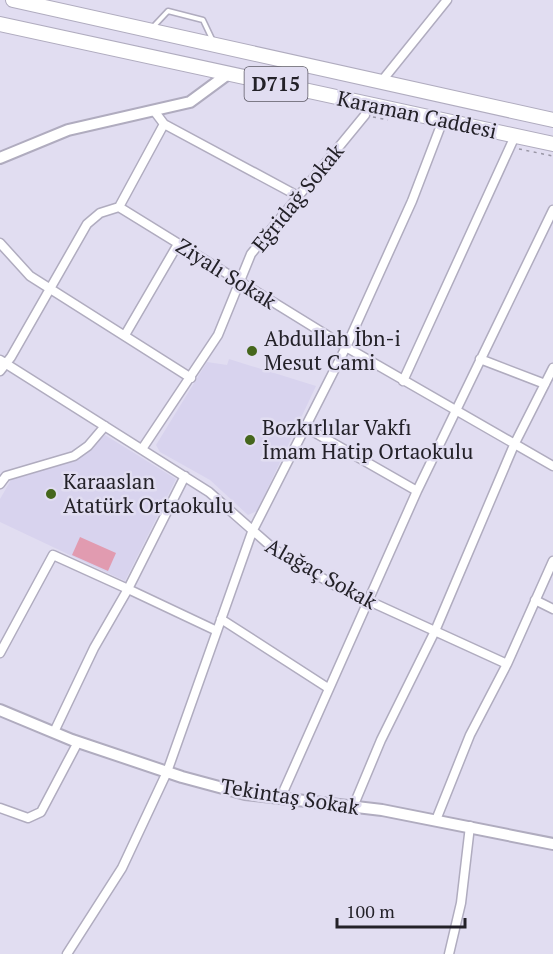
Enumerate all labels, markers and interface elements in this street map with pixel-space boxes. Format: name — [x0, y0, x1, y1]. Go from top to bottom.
road number: D715 — [244, 67, 308, 101]
street label: Karaman Caddesi — [335, 83, 500, 145]
street label: Eğridağ Sokak — [245, 137, 349, 257]
street label: Ziyalı Sokak — [171, 231, 282, 315]
place label: Abdullah İbn-i Mesut Cami — [264, 324, 401, 376]
marker: Abdullah İbn-i Mesut Cami — [245, 344, 259, 358]
place label: Bozkırlılar Vakfı İmam Hatip Ortaokulu — [262, 413, 473, 465]
marker: Bozkırlılar Vakfı İmam Hatip Ortaokulu — [243, 433, 257, 447]
place label: Karaaslan Atatürk Ortaokulu — [63, 467, 233, 519]
marker: Karaaslan Atatürk Ortaokulu — [44, 487, 58, 501]
street label: Alağaç Sokak — [261, 531, 382, 615]
street label: Tekintaş Sokak — [219, 771, 362, 821]
scale bar — [337, 891, 464, 929]
text: 100 m — [346, 899, 395, 923]

